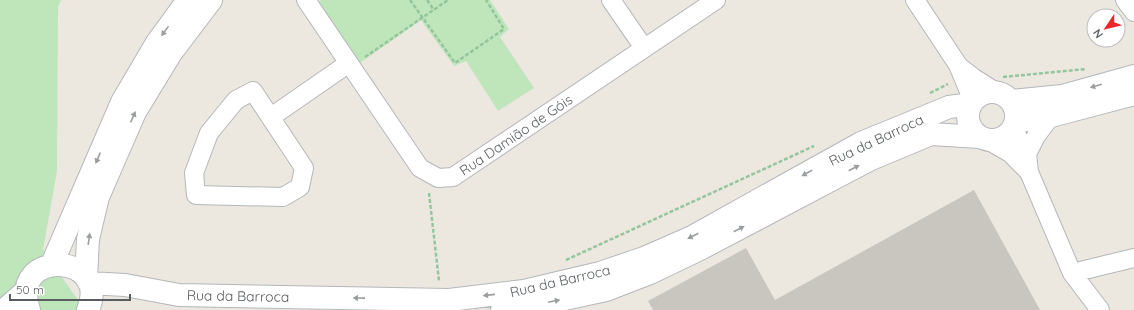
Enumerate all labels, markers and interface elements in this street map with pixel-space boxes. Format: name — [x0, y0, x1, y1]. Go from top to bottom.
north arrow — [1086, 8, 1126, 48]
one-way arrow — [161, 26, 169, 37]
text: N — [1090, 26, 1106, 41]
one-way arrow — [1090, 83, 1102, 89]
street label: Rua Damião de Góis — [456, 90, 576, 180]
street label: Rua da Barroca — [826, 110, 926, 170]
one-way arrow — [130, 112, 136, 123]
one-way arrow — [95, 152, 101, 164]
one-way arrow — [848, 165, 860, 171]
one-way arrow — [801, 170, 813, 177]
one-way arrow — [733, 225, 745, 232]
one-way arrow — [86, 233, 92, 245]
one-way arrow — [687, 233, 699, 239]
street label: Rua da Barroca — [508, 261, 612, 301]
scale bar — [10, 276, 130, 302]
text: 50 m — [16, 282, 44, 297]
street label: Rua da Barroca — [187, 286, 289, 306]
one-way arrow — [483, 292, 495, 299]
one-way arrow — [352, 295, 365, 301]
one-way arrow — [548, 298, 560, 304]

